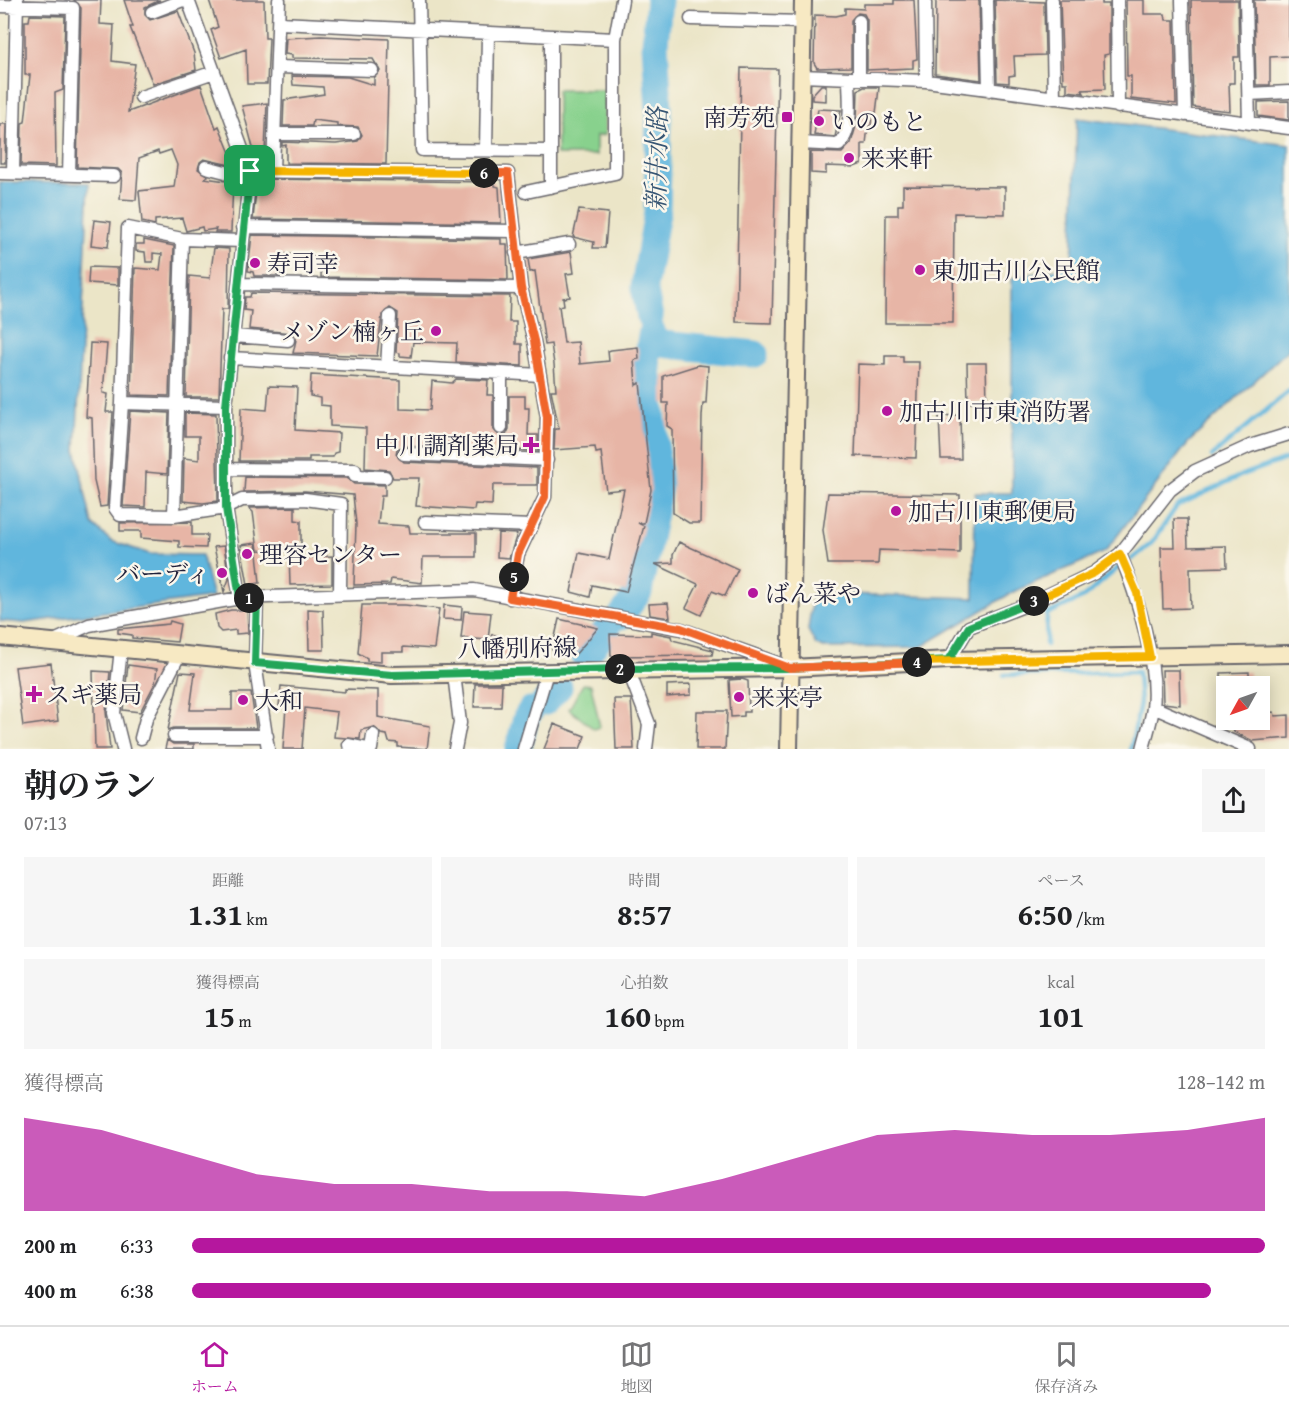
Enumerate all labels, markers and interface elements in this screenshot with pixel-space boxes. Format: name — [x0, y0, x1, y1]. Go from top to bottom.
place label: 南芳苑 — [703, 100, 775, 135]
place label: いのもと — [831, 104, 927, 139]
water label: 新井水路 — [636, 105, 676, 211]
marker: 南芳苑 — [780, 110, 794, 124]
marker: いのもと — [812, 114, 826, 128]
place label: 来来軒 — [861, 141, 933, 176]
pin — [224, 145, 275, 196]
marker: 来来軒 — [842, 151, 856, 165]
icon: arrive — [233, 154, 266, 187]
pin: 6 — [469, 158, 499, 188]
text: 6 — [480, 161, 488, 185]
place label: 寿司幸 — [267, 246, 339, 281]
place label: 東加古川公民館 — [932, 253, 1100, 288]
marker: 寿司幸 — [248, 256, 262, 270]
marker: 東加古川公民館 — [913, 263, 927, 277]
place label: メゾン楠ヶ丘 — [281, 314, 424, 349]
marker: メゾン楠ヶ丘 — [429, 324, 443, 338]
place label: 加古川市東消防署 — [899, 394, 1091, 429]
marker: 加古川市東消防署 — [880, 404, 894, 418]
place label: 中川調剤薬局 — [375, 428, 519, 463]
marker: 中川調剤薬局 — [524, 438, 538, 452]
place label: 加古川東郵便局 — [908, 494, 1076, 529]
marker: 加古川東郵便局 — [889, 504, 903, 518]
place label: 理容センター — [259, 537, 402, 572]
marker: 理容センター — [240, 547, 254, 561]
place label: バーディ — [116, 556, 210, 591]
pin: 5 — [499, 562, 529, 592]
text: 5 — [510, 565, 518, 589]
marker: バーディ — [215, 566, 229, 580]
place label: ばん菜や — [765, 576, 861, 611]
pin: 1 — [234, 583, 264, 613]
text: 1 — [245, 586, 253, 610]
marker: ばん菜や — [746, 586, 760, 600]
pin: 3 — [1019, 586, 1049, 616]
text: 3 — [1030, 589, 1038, 613]
street label: 八幡別府線 — [457, 629, 577, 667]
pin: 4 — [902, 647, 932, 677]
text: 4 — [913, 650, 921, 674]
pin: 2 — [605, 654, 635, 684]
text: 2 — [616, 657, 624, 681]
north arrow — [1216, 676, 1270, 730]
map controls — [1216, 676, 1270, 730]
place label: スギ薬局 — [46, 677, 142, 712]
place label: 来来亭 — [751, 680, 823, 715]
place label: 大和 — [255, 683, 303, 718]
marker: スギ薬局 — [27, 687, 41, 701]
marker: 来来亭 — [732, 690, 746, 704]
marker: 大和 — [236, 693, 250, 707]
text: 朝のラン — [24, 761, 156, 809]
button: share — [1202, 769, 1265, 832]
text: 07:13 — [24, 808, 67, 837]
text: 距離 — [212, 868, 244, 892]
text: 時間 — [628, 868, 661, 892]
text: ペース — [1038, 868, 1085, 892]
text: 1.31 — [188, 892, 243, 936]
text: 8:57 — [617, 892, 672, 936]
text: 6:50 — [1017, 892, 1073, 936]
text: km — [243, 907, 268, 931]
text: /km — [1073, 907, 1105, 931]
text: 獲得標高 — [196, 970, 260, 994]
text: 心拍数 — [620, 970, 669, 994]
text: kcal — [1048, 970, 1075, 994]
text: 15 — [204, 994, 235, 1038]
text: 160 — [604, 994, 651, 1038]
text: 101 — [1038, 994, 1084, 1038]
text: m — [235, 1009, 252, 1033]
text: bpm — [651, 1009, 685, 1033]
text: 128–142 m — [1177, 1067, 1265, 1096]
text: 獲得標高 — [24, 1068, 104, 1097]
text: 200 m — [24, 1231, 77, 1260]
text: 6:33 — [120, 1231, 154, 1260]
text: 400 m — [24, 1276, 77, 1305]
text: 6:38 — [120, 1276, 154, 1305]
tab: ホーム — [191, 1338, 239, 1398]
tab: 地図 — [620, 1338, 653, 1398]
tab: 保存済み — [1034, 1338, 1098, 1398]

